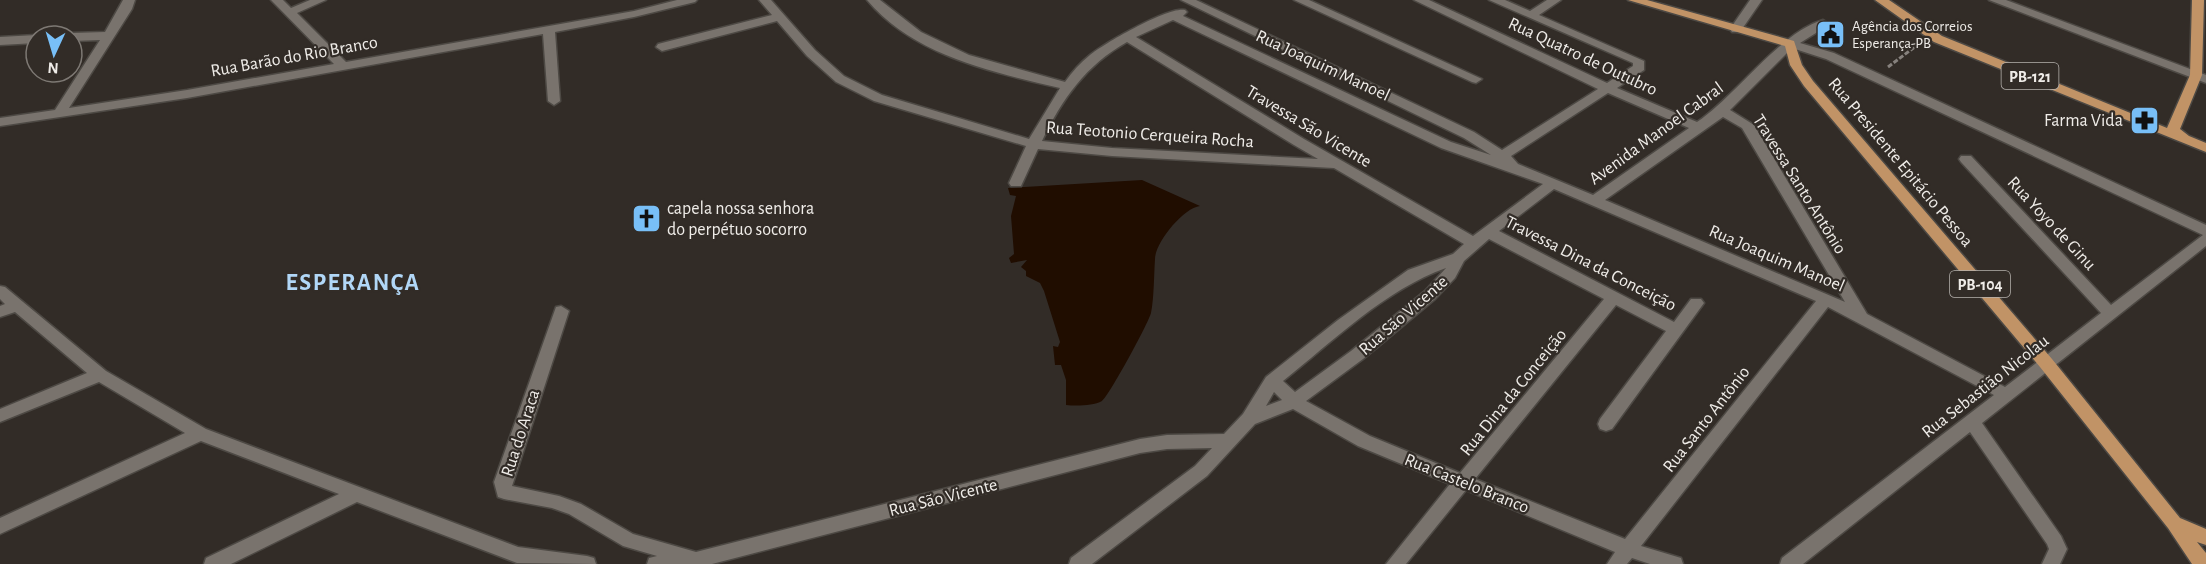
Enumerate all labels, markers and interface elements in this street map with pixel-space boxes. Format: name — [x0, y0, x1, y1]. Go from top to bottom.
street label: Rua Quatro de Outubro — [1505, 14, 1660, 99]
public building icon: Agência dos Correios Esperança-PB — [1815, 19, 1847, 51]
place label: Agência dos Correios Esperança-PB — [1852, 19, 1972, 51]
north arrow — [24, 24, 84, 84]
street label: Rua Joaquim Manoel — [1253, 27, 1392, 105]
street label: Rua Barão do Rio Branco — [209, 33, 379, 81]
text: N — [47, 60, 59, 76]
road number: PB-121 — [2002, 63, 2058, 89]
street label: Rua Presidente Epitácio Pessoa — [1824, 75, 1976, 251]
street label: Avenida Manoel Cabral — [1586, 79, 1727, 188]
street label: Travessa São Vicente — [1243, 82, 1374, 171]
pharmacy icon: Farma Vida — [2128, 104, 2160, 136]
street label: Travessa Santo Antônio — [1749, 112, 1849, 258]
place label: Farma Vida — [2044, 112, 2123, 130]
street label: Rua Teotonio Cerqueira Rocha — [1045, 119, 1254, 151]
street label: Rua Yoyo de Ginu — [2004, 173, 2099, 274]
place label: capela nossa senhora do perpétuo socorro — [667, 200, 814, 239]
church icon: capela nossa senhora do perpétuo socorro — [630, 202, 662, 234]
street label: Travessa Dina da Conceição — [1502, 213, 1679, 315]
street label: Rua Joaquim Manoel — [1706, 222, 1847, 296]
district label: ESPERANÇA — [286, 271, 420, 295]
road number: PB-104 — [1950, 271, 2010, 297]
street label: Rua São Vicente — [1356, 272, 1452, 359]
street label: Rua Dina da Conceição — [1457, 326, 1570, 460]
street label: Rua Sebastião Nicolau — [1919, 332, 2052, 442]
street label: Rua Santo Antônio — [1660, 363, 1754, 476]
street label: Rua do Araca — [498, 388, 543, 479]
street label: Rua Castelo Branco — [1402, 451, 1532, 517]
street label: Rua São Vicente — [887, 476, 999, 520]

